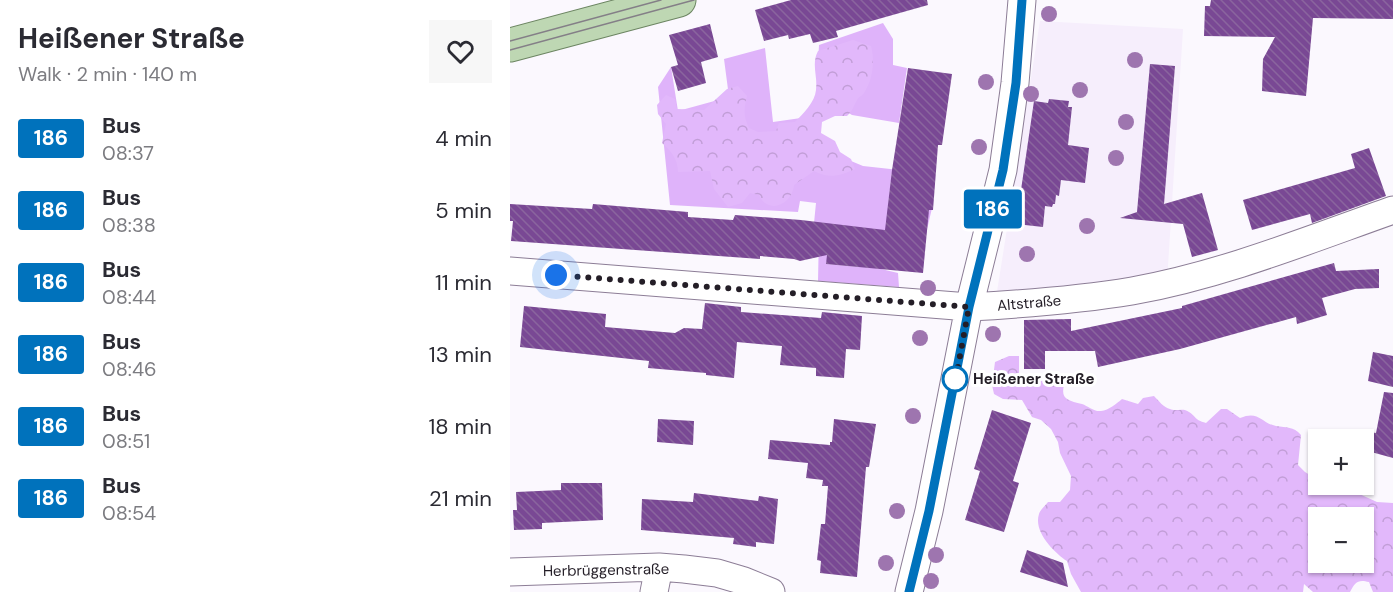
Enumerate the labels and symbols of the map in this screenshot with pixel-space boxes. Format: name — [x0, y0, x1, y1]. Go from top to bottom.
line badge: 186 — [958, 190, 1028, 228]
your location — [541, 260, 571, 290]
street label: Altstraße — [996, 290, 1062, 316]
marker: Heißener Straße — [942, 366, 968, 392]
place label: Heißener Straße — [973, 369, 1095, 389]
street label: Herbrüggenstraße — [543, 559, 669, 581]

